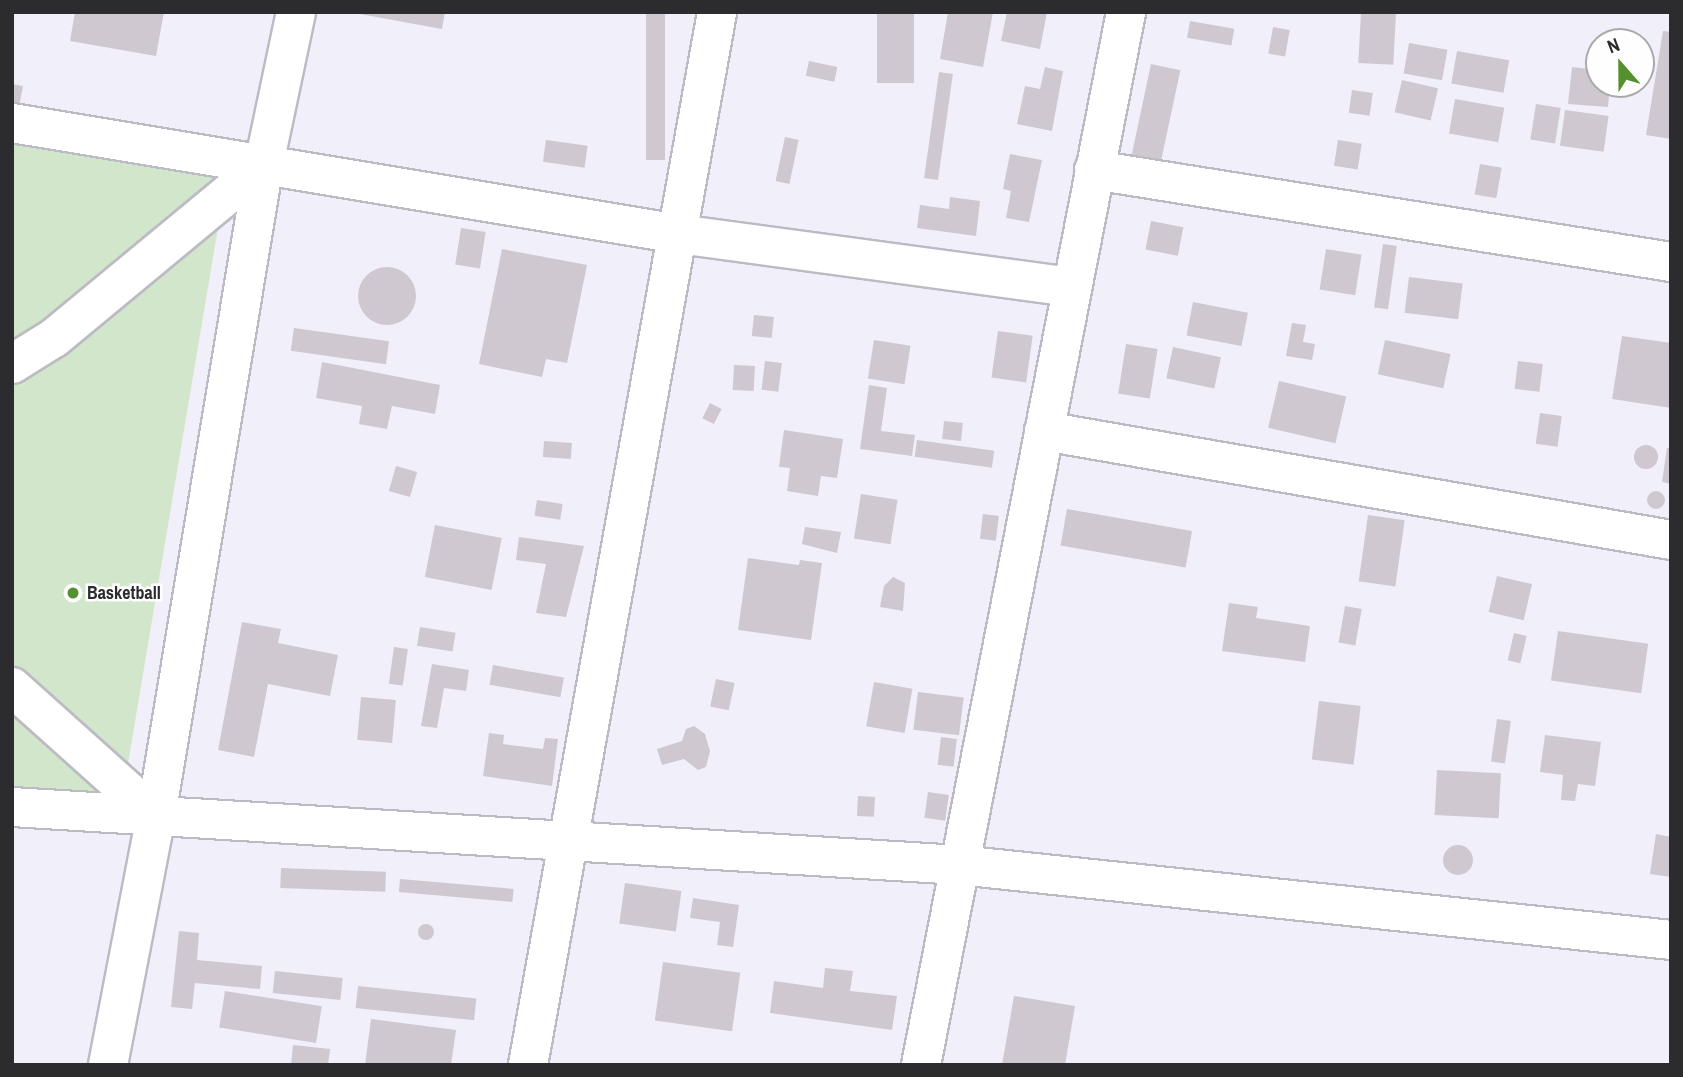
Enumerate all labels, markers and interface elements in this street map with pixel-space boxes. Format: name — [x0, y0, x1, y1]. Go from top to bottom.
north arrow — [1585, 28, 1655, 98]
text: N — [1603, 31, 1623, 59]
place label: Basketball — [87, 582, 161, 604]
marker: Basketball — [65, 585, 81, 601]

